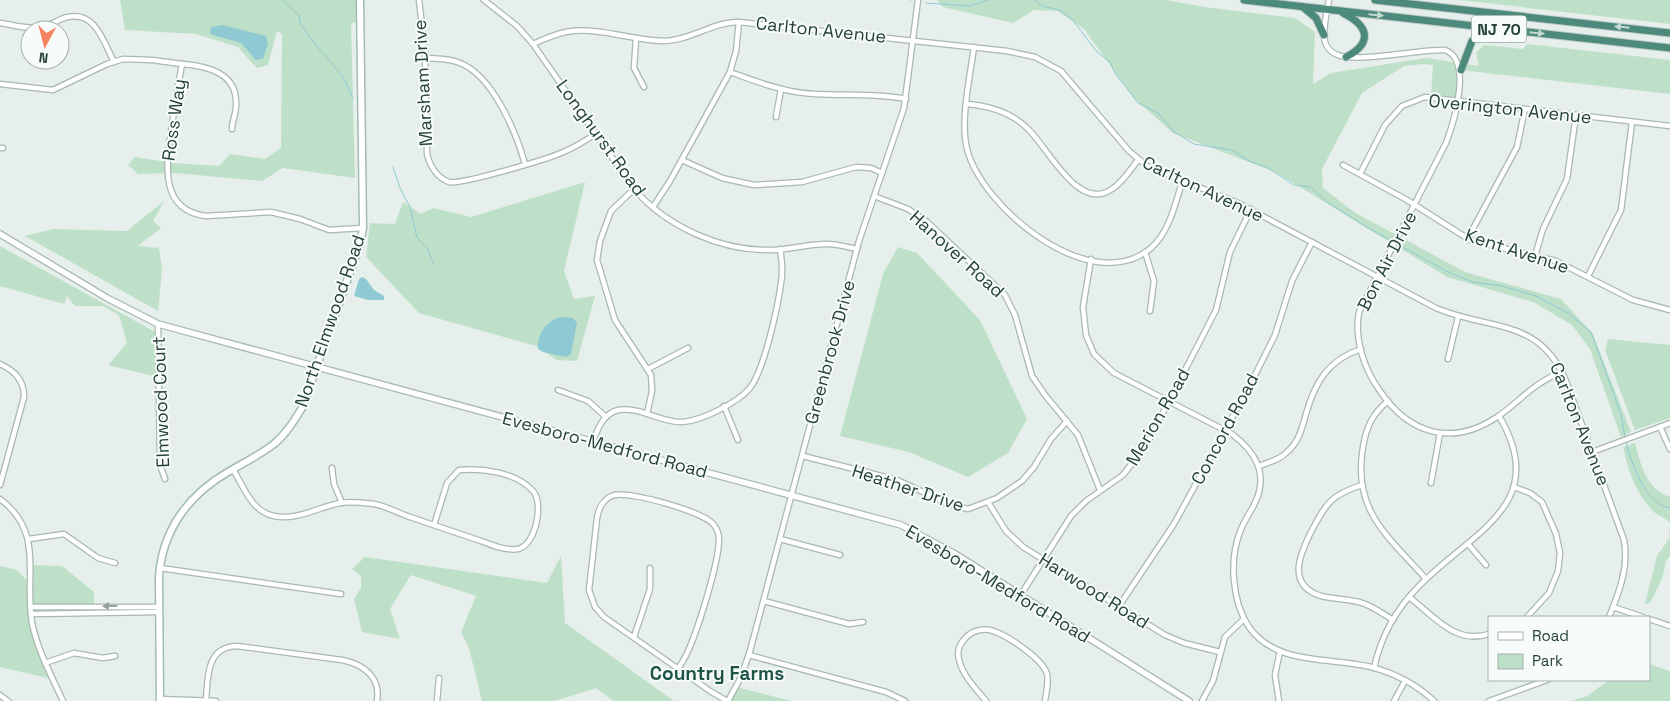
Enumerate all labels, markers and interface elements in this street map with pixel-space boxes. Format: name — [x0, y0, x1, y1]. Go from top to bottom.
street label: Carlton Avenue — [755, 11, 887, 48]
one-way arrow — [1368, 11, 1384, 19]
road number: NJ 70 — [1472, 15, 1526, 42]
street label: Marsham Drive — [408, 19, 437, 147]
north arrow — [20, 20, 70, 70]
one-way arrow — [1613, 23, 1629, 31]
one-way arrow — [1530, 29, 1546, 37]
text: N — [38, 48, 49, 67]
street label: Longhurst Road — [551, 75, 651, 200]
street label: Ross Way — [156, 77, 191, 162]
street label: Overington Avenue — [1427, 89, 1593, 129]
street label: Carlton Avenue — [1139, 150, 1268, 227]
street label: Hanover Road — [905, 205, 1009, 302]
street label: Bon Air Drive — [1352, 207, 1421, 314]
street label: Kent Avenue — [1462, 223, 1572, 278]
street label: North Elmwood Road — [289, 232, 370, 410]
street label: Greenbrook Drive — [799, 277, 860, 427]
street label: Elmwood Court — [147, 336, 174, 468]
street label: Carlton Avenue — [1545, 359, 1616, 489]
street label: Merion Road — [1121, 364, 1195, 469]
street label: Concord Road — [1186, 369, 1263, 488]
street label: Evesboro-Medford Road — [500, 406, 710, 483]
street label: Heather Drive — [849, 459, 967, 517]
street label: Evesboro-Medford Road — [902, 519, 1095, 648]
street label: Harwood Road — [1035, 547, 1154, 634]
one-way arrow — [102, 602, 118, 610]
legend — [1488, 616, 1650, 681]
text: Road — [1532, 626, 1569, 645]
text: Park — [1532, 651, 1563, 670]
district label: Country Farms — [650, 661, 784, 686]

